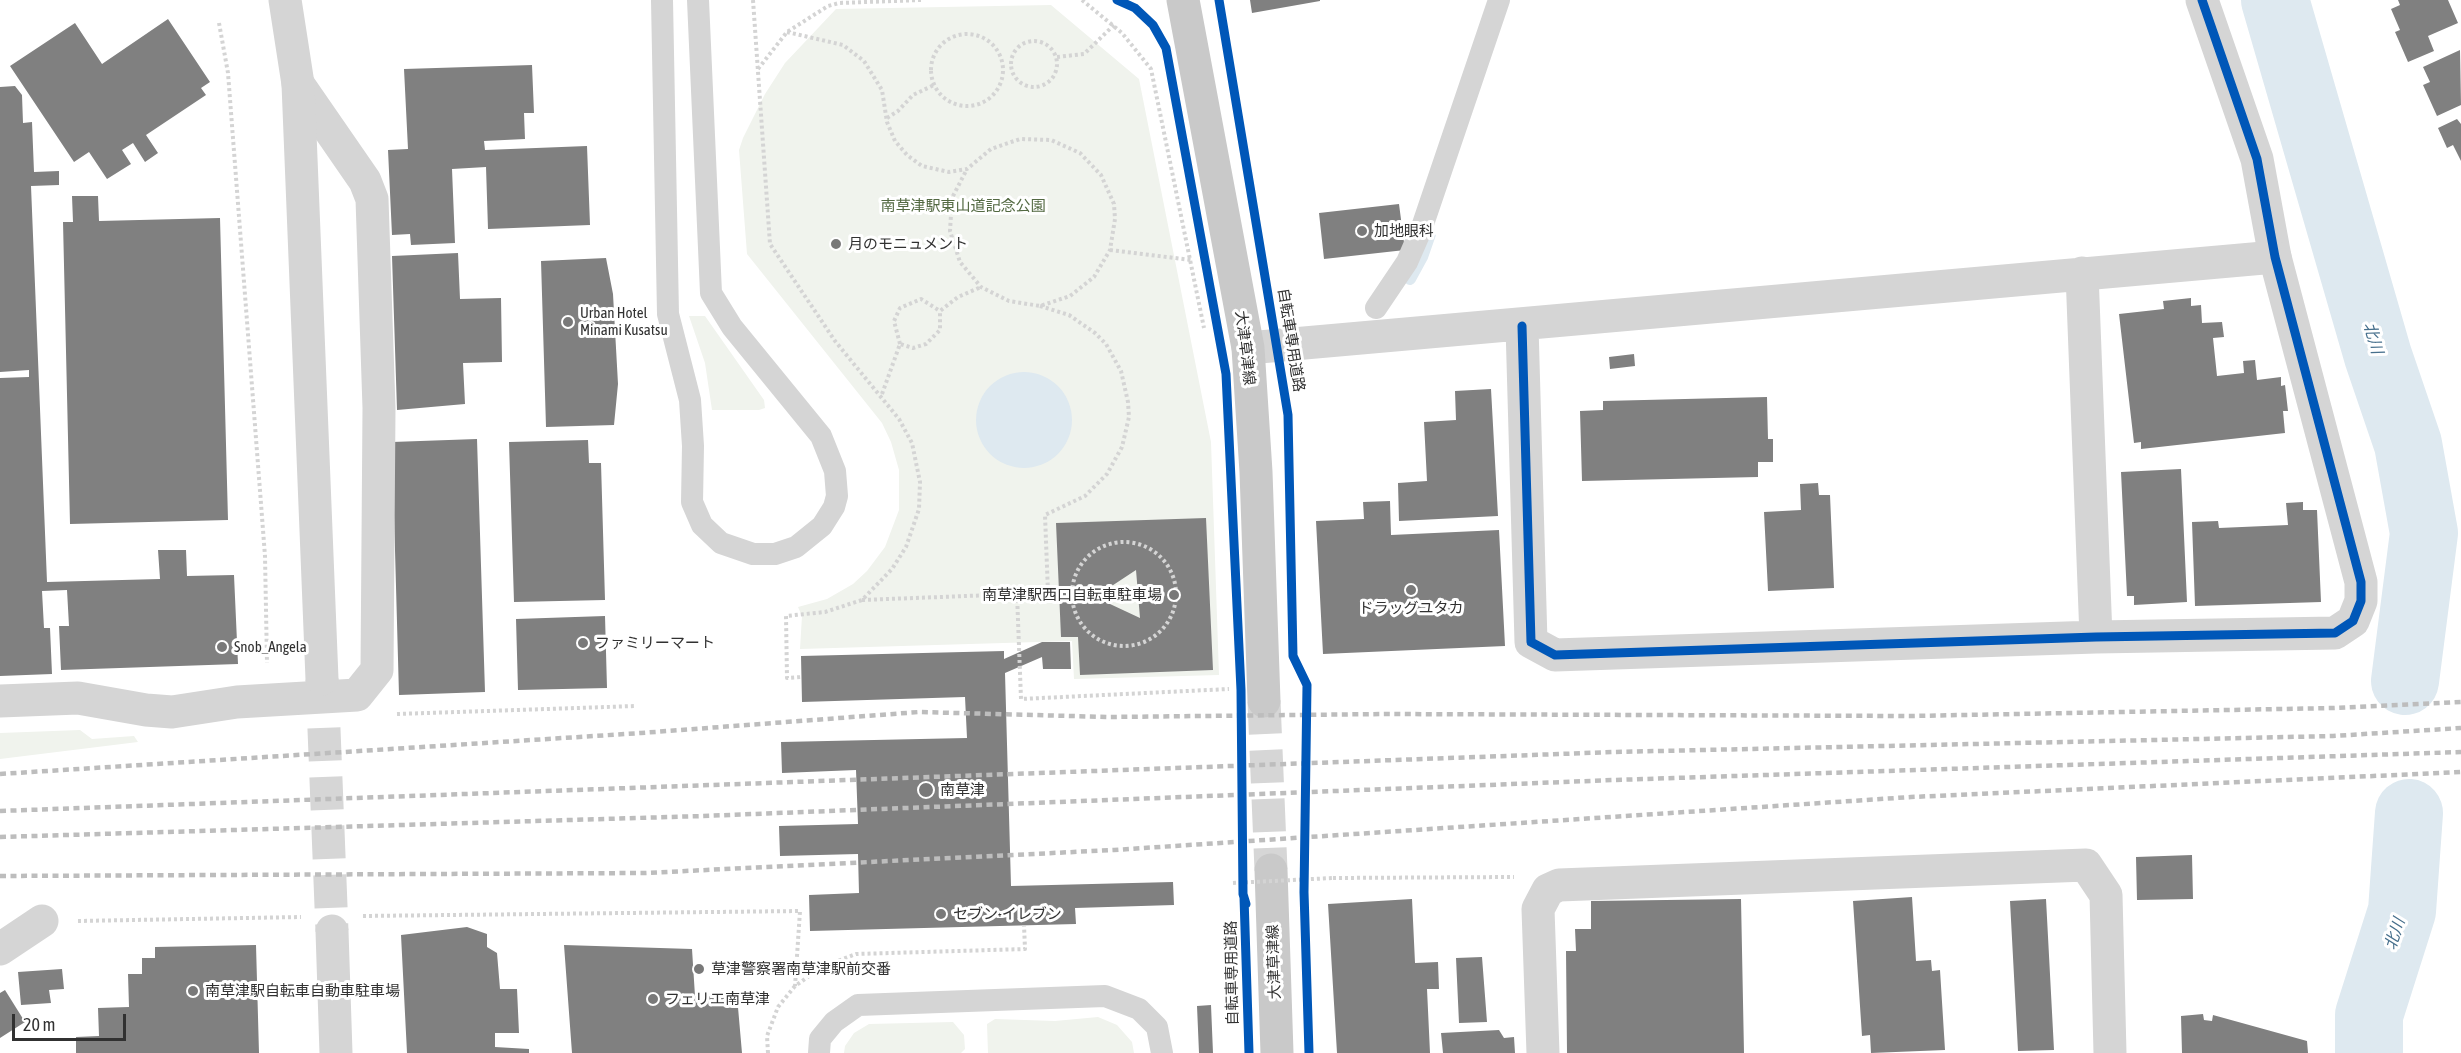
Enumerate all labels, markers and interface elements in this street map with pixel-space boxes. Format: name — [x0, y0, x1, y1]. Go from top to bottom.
park label: 南草津駅東山道記念公園 — [881, 197, 1045, 215]
place label: 加地眼科 — [1374, 222, 1434, 240]
marker: 加地眼科 — [1355, 224, 1369, 238]
place label: 月のモニュメント — [848, 235, 968, 253]
marker: 月のモニュメント — [829, 237, 843, 251]
street label: 自転車専用道路 — [1274, 287, 1308, 393]
place label: Urban Hotel Minami Kusatsu — [580, 304, 668, 339]
street label: 大津草津線 — [1231, 310, 1259, 386]
marker: Urban Hotel Minami Kusatsu — [561, 315, 575, 329]
water label: 北川 — [2359, 320, 2387, 356]
marker: ドラッグユタカ — [1404, 583, 1418, 597]
place label: 南草津駅西口自転車駐車場 — [982, 586, 1162, 604]
marker: 南草津駅西口自転車駐車場 — [1167, 588, 1181, 602]
place label: ドラッグユタカ — [1359, 599, 1463, 617]
place label: ファミリーマート — [595, 634, 715, 652]
marker: ファミリーマート — [576, 636, 590, 650]
place label: Snob_Angela — [234, 638, 307, 656]
marker: Snob_Angela — [215, 640, 229, 654]
marker: 南草津 — [917, 781, 935, 799]
place label: 南草津 — [940, 781, 985, 799]
place label: セブン-イレブン — [953, 905, 1062, 923]
marker: セブン-イレブン — [934, 907, 948, 921]
water label: 北川 — [2381, 916, 2409, 952]
street label: 自転車専用道路 — [1222, 920, 1242, 1026]
street label: 大津草津線 — [1264, 924, 1284, 1000]
place label: 草津警察署南草津駅前交番 — [711, 960, 891, 978]
marker: 草津警察署南草津駅前交番 — [692, 962, 706, 976]
place label: 南草津駅自転車自動車駐車場 — [205, 982, 400, 1000]
marker: 南草津駅自転車自動車駐車場 — [186, 984, 200, 998]
place label: フェリエ南草津 — [665, 990, 770, 1008]
marker: フェリエ南草津 — [646, 992, 660, 1006]
scale bar — [15, 1002, 129, 1040]
text: 20 m — [23, 1014, 55, 1035]

